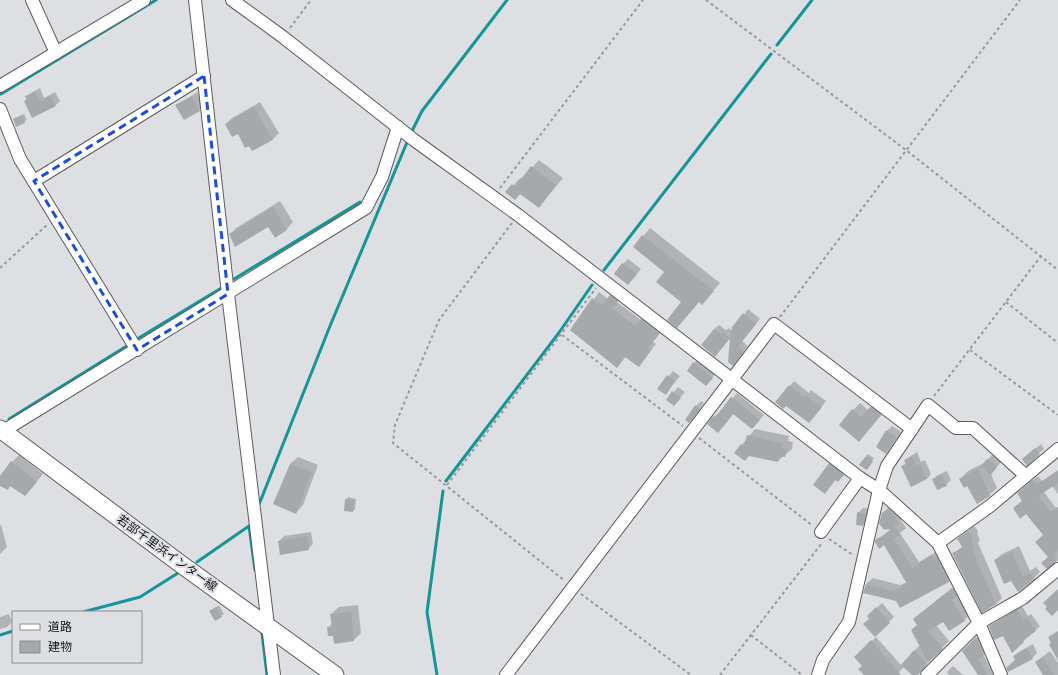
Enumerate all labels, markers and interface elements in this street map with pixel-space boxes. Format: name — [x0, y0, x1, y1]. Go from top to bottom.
street label: 若部千里浜インター線 — [114, 512, 220, 594]
legend — [12, 611, 142, 663]
text: 道路 — [48, 620, 72, 634]
text: 建物 — [48, 640, 72, 654]

